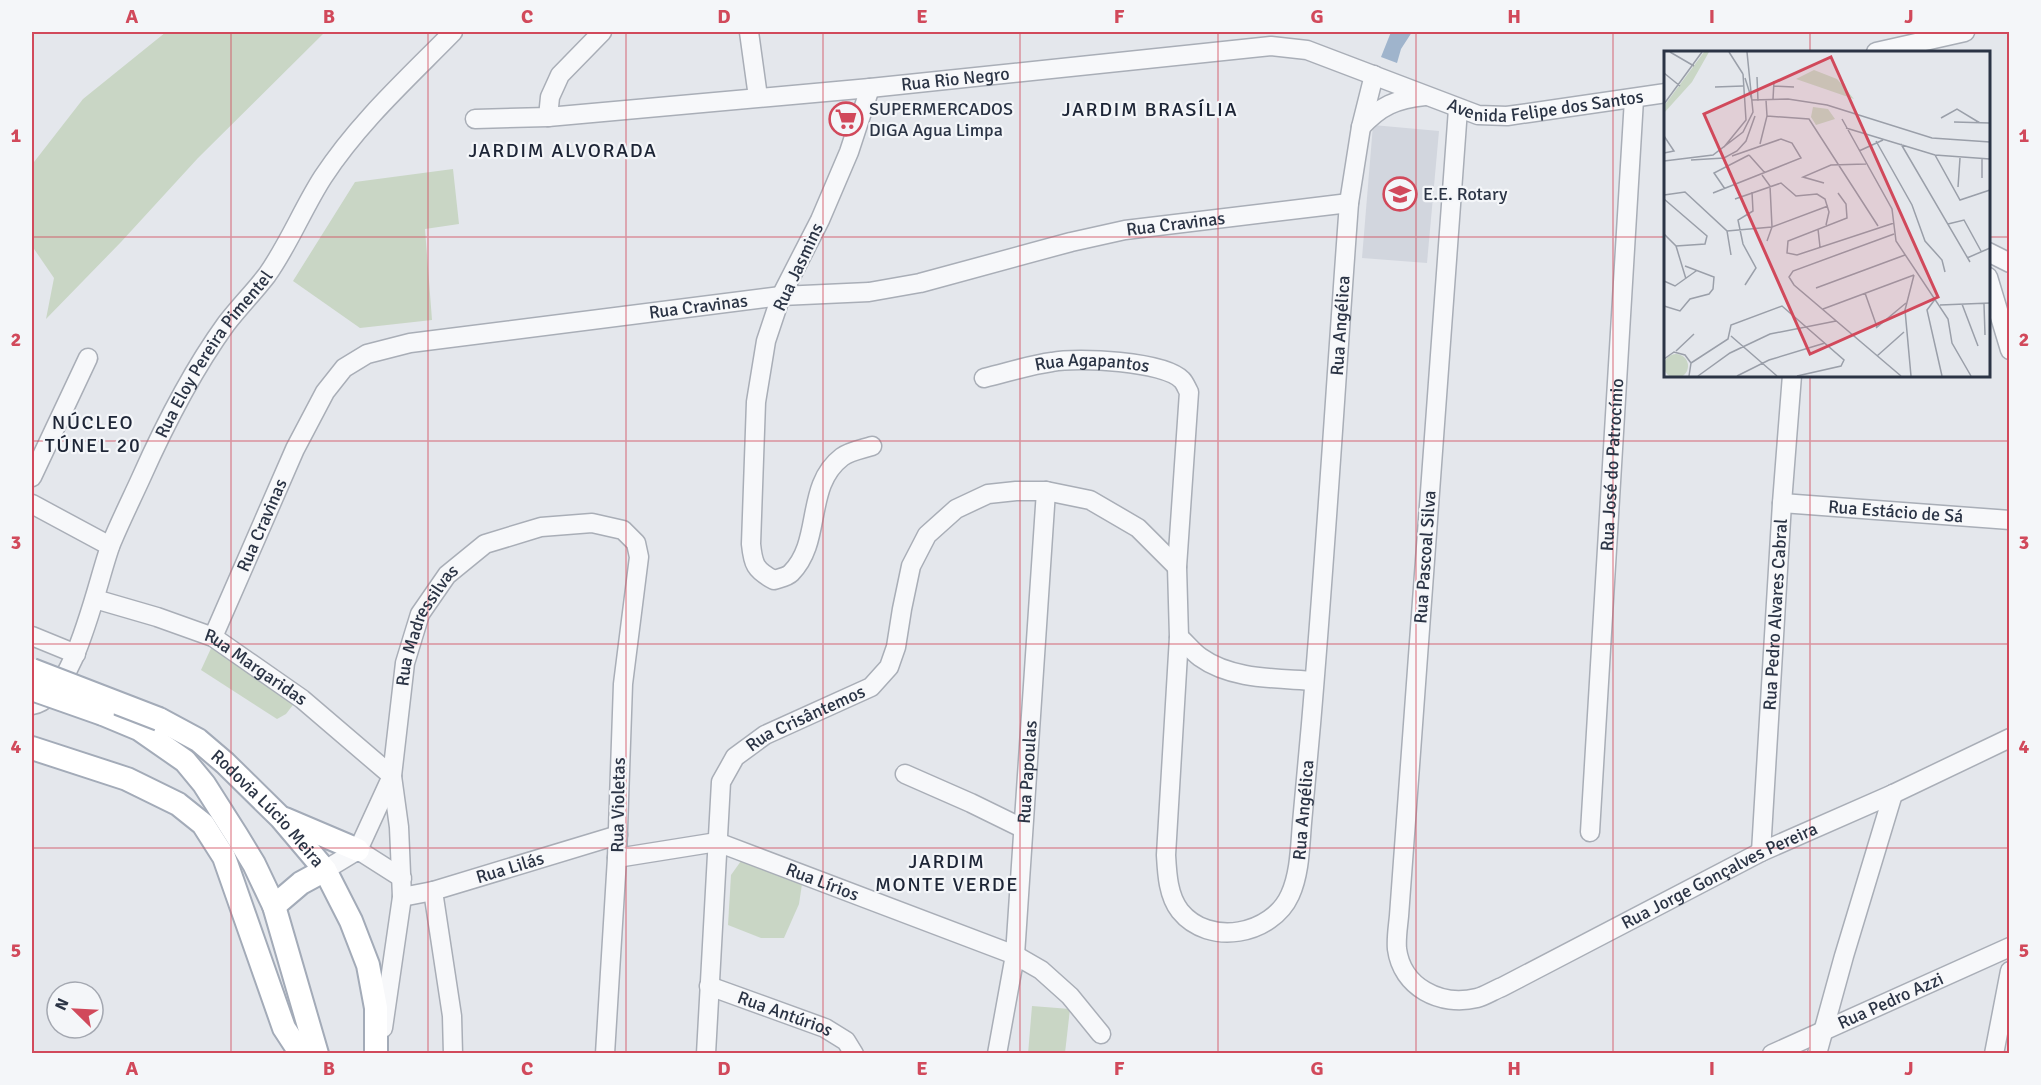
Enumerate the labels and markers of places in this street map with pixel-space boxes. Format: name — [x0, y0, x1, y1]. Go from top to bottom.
place label: SUPERMERCADOS DIGA Agua Limpa — [869, 98, 1013, 141]
supermarket icon: SUPERMERCADOS DIGA Agua Limpa — [828, 101, 864, 137]
school or university icon: E.E. Rotary — [1382, 176, 1418, 212]
place label: E.E. Rotary — [1423, 183, 1508, 205]

